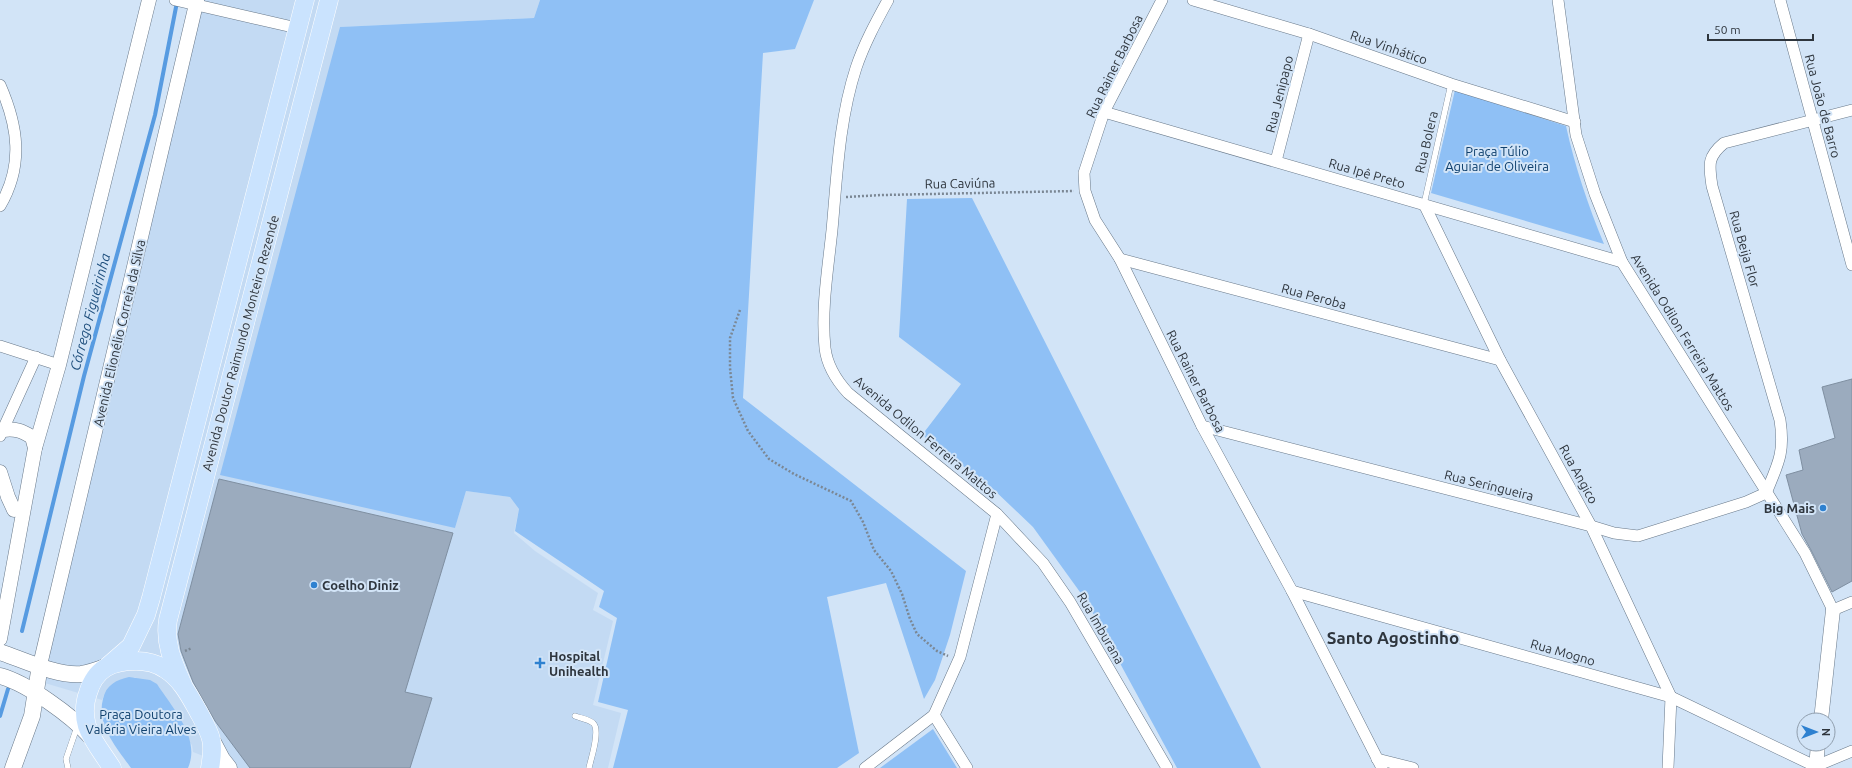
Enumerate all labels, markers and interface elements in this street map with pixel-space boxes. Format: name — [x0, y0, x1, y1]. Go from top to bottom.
street label: Rua Rainer Barbosa — [1083, 12, 1145, 120]
scale bar — [1708, 16, 1813, 42]
text: 50 m — [1714, 23, 1741, 36]
street label: Rua Vinhático — [1349, 27, 1429, 67]
street label: Rua João de Barro — [1802, 53, 1844, 159]
street label: Rua Jenipapo — [1263, 54, 1295, 134]
street label: Rua Bolera — [1412, 110, 1440, 174]
park label: Praça Túlio Aguiar de Oliveira — [1445, 144, 1549, 173]
street label: Rua Ipê Preto — [1327, 155, 1407, 191]
street label: Rua Caviúna — [924, 175, 996, 191]
street label: Rua Beija Flor — [1727, 209, 1763, 289]
street label: Avenida Doutor Raimundo Monteiro Rezende — [199, 214, 281, 472]
street label: Avenida Elionélio Correia da Silva — [91, 238, 147, 428]
water label: Córrego Figueirinha — [67, 251, 113, 372]
street label: Avenida Odilon Ferreira Mattos — [1629, 251, 1737, 413]
street label: Rua Peroba — [1280, 281, 1348, 311]
street label: Rua Rainer Barbosa — [1164, 327, 1228, 435]
street label: Avenida Odilon Ferreira Mattos — [852, 373, 1000, 501]
street label: Rua Angico — [1557, 442, 1601, 506]
street label: Rua Seringueira — [1443, 467, 1535, 503]
place label: Big Mais — [1764, 501, 1815, 515]
marker: Big Mais — [1818, 503, 1828, 513]
place label: Coelho Diniz — [322, 578, 399, 592]
marker: Coelho Diniz — [309, 580, 319, 590]
street label: Rua Imburana — [1075, 590, 1127, 666]
district label: Santo Agostinho — [1327, 628, 1459, 647]
street label: Rua Mogno — [1529, 636, 1597, 668]
place label: Hospital Unihealth — [549, 649, 609, 678]
marker: Hospital Unihealth — [534, 657, 546, 669]
park label: Praça Doutora Valéria Vieira Alves — [86, 707, 197, 736]
north arrow — [1796, 712, 1836, 752]
text: N — [1820, 728, 1832, 736]

